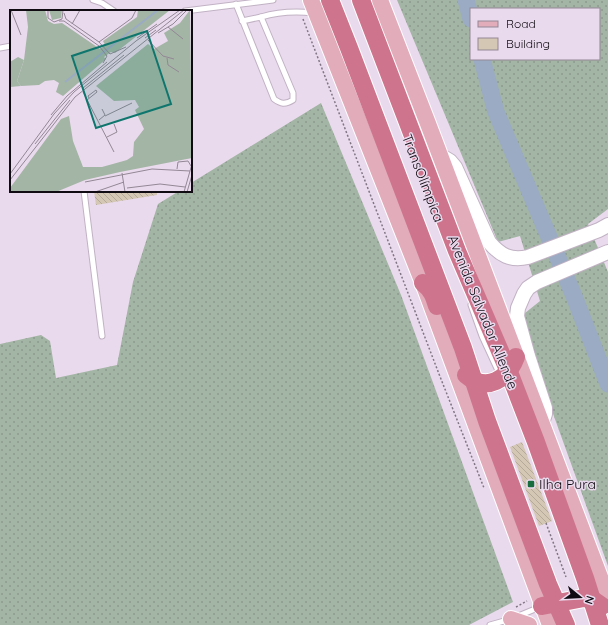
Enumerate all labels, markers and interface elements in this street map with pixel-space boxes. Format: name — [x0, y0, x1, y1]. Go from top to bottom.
legend — [470, 8, 600, 60]
inset map — [10, 10, 192, 192]
text: Road — [506, 16, 536, 31]
text: Building — [506, 36, 550, 51]
street label: TransOlímpica — [398, 131, 448, 225]
street label: Avenida Salvador Allende — [444, 232, 522, 392]
place label: Ilha Pura — [539, 475, 596, 493]
marker: Ilha Pura — [526, 479, 536, 489]
north arrow — [560, 577, 600, 617]
text: N — [582, 594, 597, 606]

